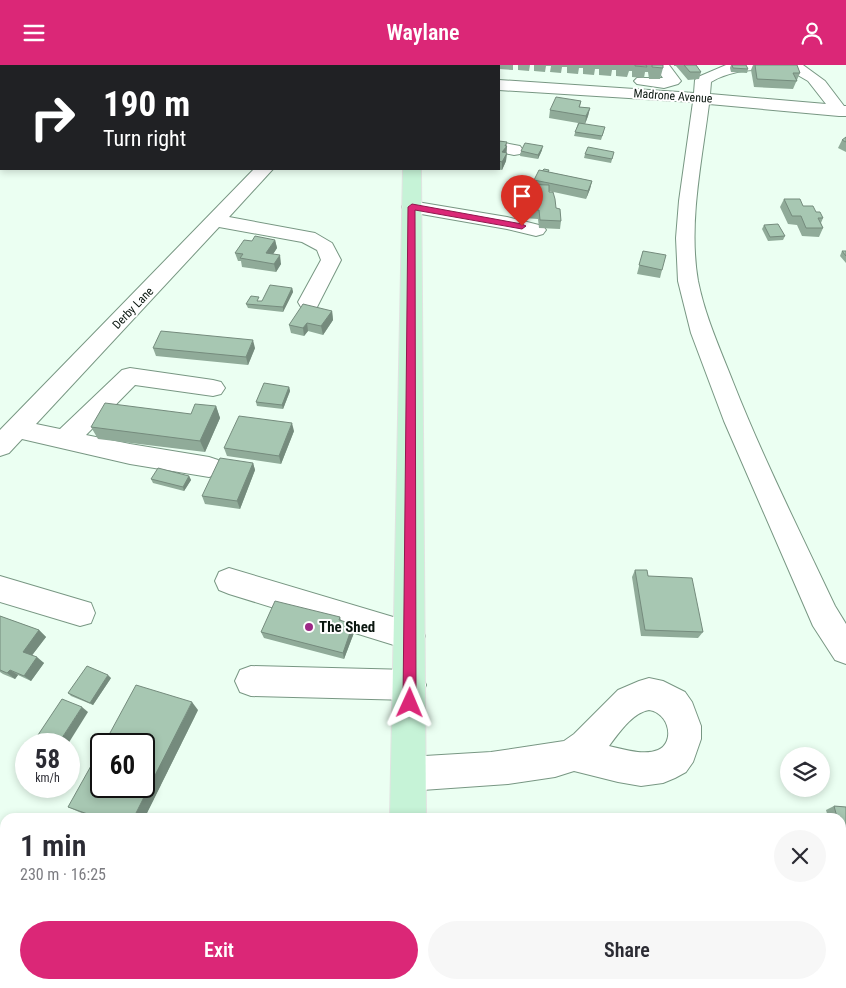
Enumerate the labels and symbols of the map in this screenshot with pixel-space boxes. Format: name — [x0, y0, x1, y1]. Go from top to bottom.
street label: Madrone Avenue — [633, 86, 713, 106]
pin — [501, 175, 543, 226]
street label: Derby Lane — [110, 284, 157, 332]
place label: The Shed — [319, 618, 375, 636]
marker: The Shed — [303, 621, 315, 633]
position arrow — [383, 676, 435, 728]
speed limit sign: 60 — [90, 733, 155, 798]

